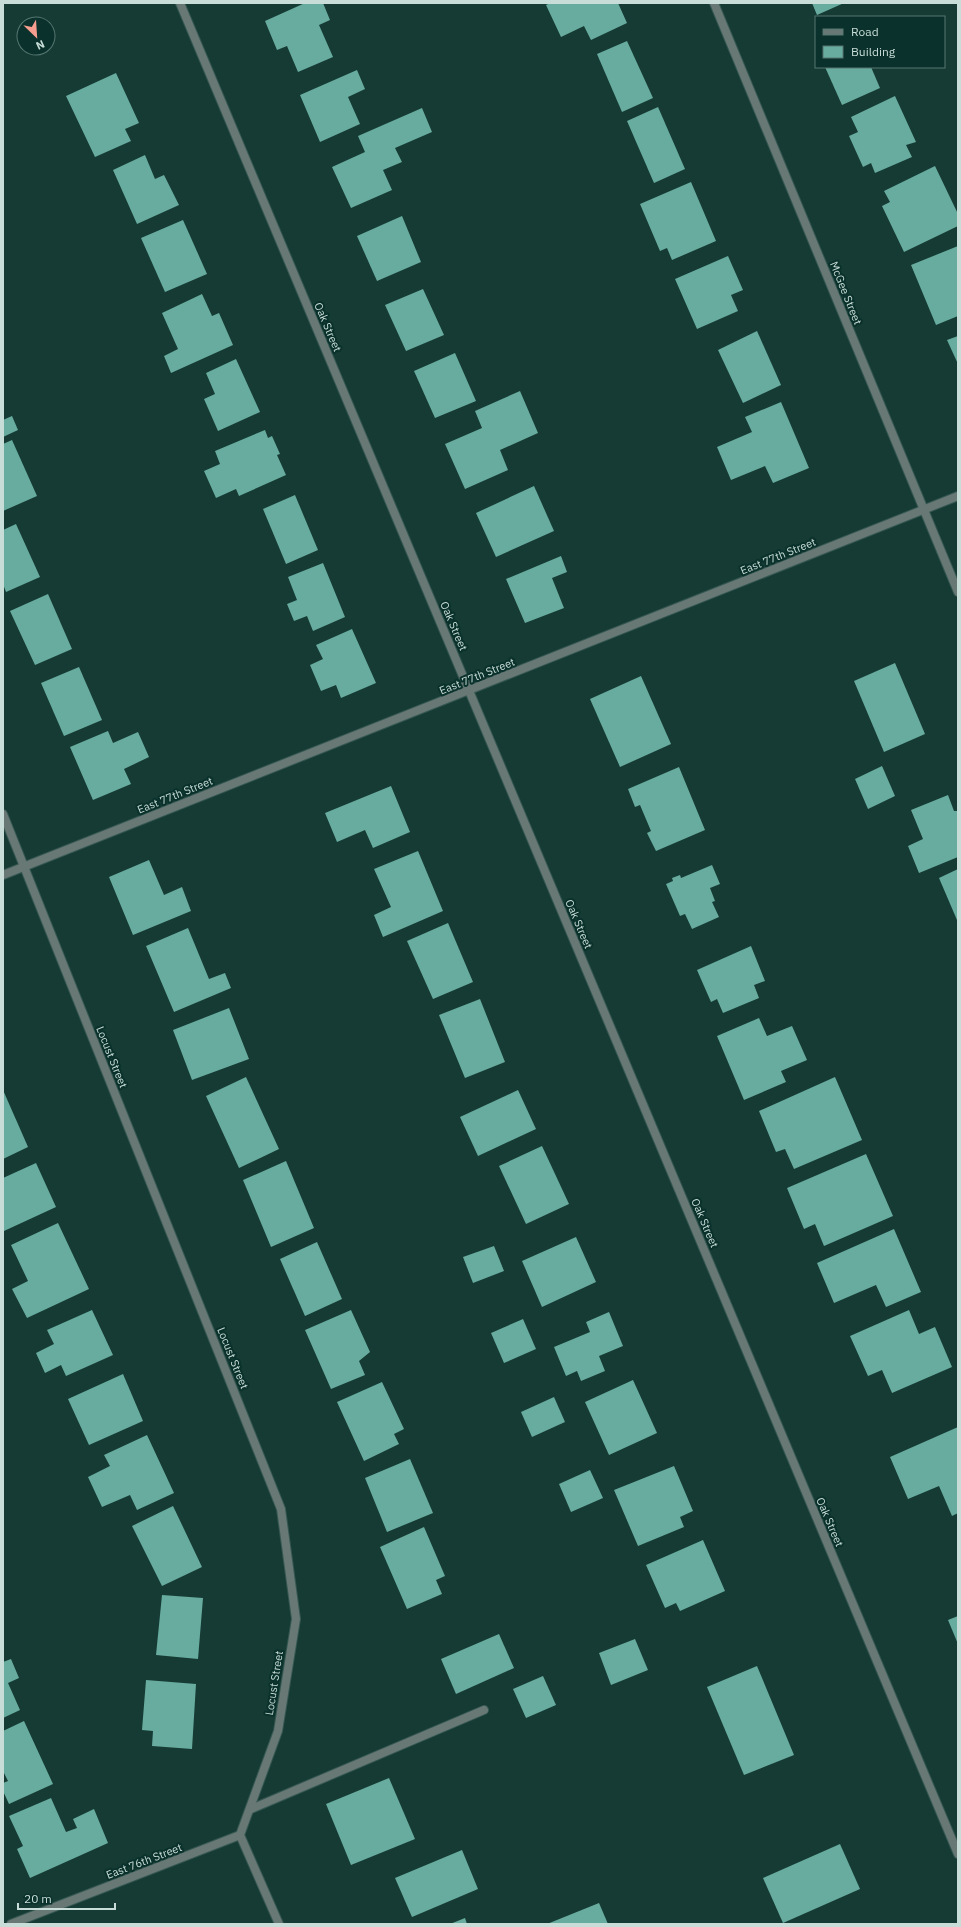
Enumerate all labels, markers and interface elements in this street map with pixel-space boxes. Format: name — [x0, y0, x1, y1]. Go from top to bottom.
north arrow — [16, 16, 56, 56]
legend — [815, 16, 945, 68]
text: Road — [851, 24, 879, 39]
text: N — [34, 37, 47, 53]
text: Building — [851, 44, 896, 59]
street label: McGee Street — [827, 259, 865, 327]
street label: Oak Street — [311, 300, 345, 354]
street label: East 77th Street — [738, 534, 818, 577]
street label: Oak Street — [437, 599, 471, 653]
street label: East 77th Street — [437, 654, 517, 697]
street label: East 77th Street — [135, 773, 215, 816]
street label: Oak Street — [562, 897, 596, 951]
street label: Locust Street — [93, 1024, 131, 1090]
street label: Oak Street — [688, 1196, 722, 1250]
street label: Locust Street — [214, 1325, 252, 1391]
street label: Oak Street — [813, 1495, 847, 1549]
street label: Locust Street — [262, 1650, 286, 1716]
street label: East 76th Street — [104, 1840, 184, 1882]
scale bar — [18, 1885, 115, 1911]
text: 20 m — [24, 1891, 52, 1906]

